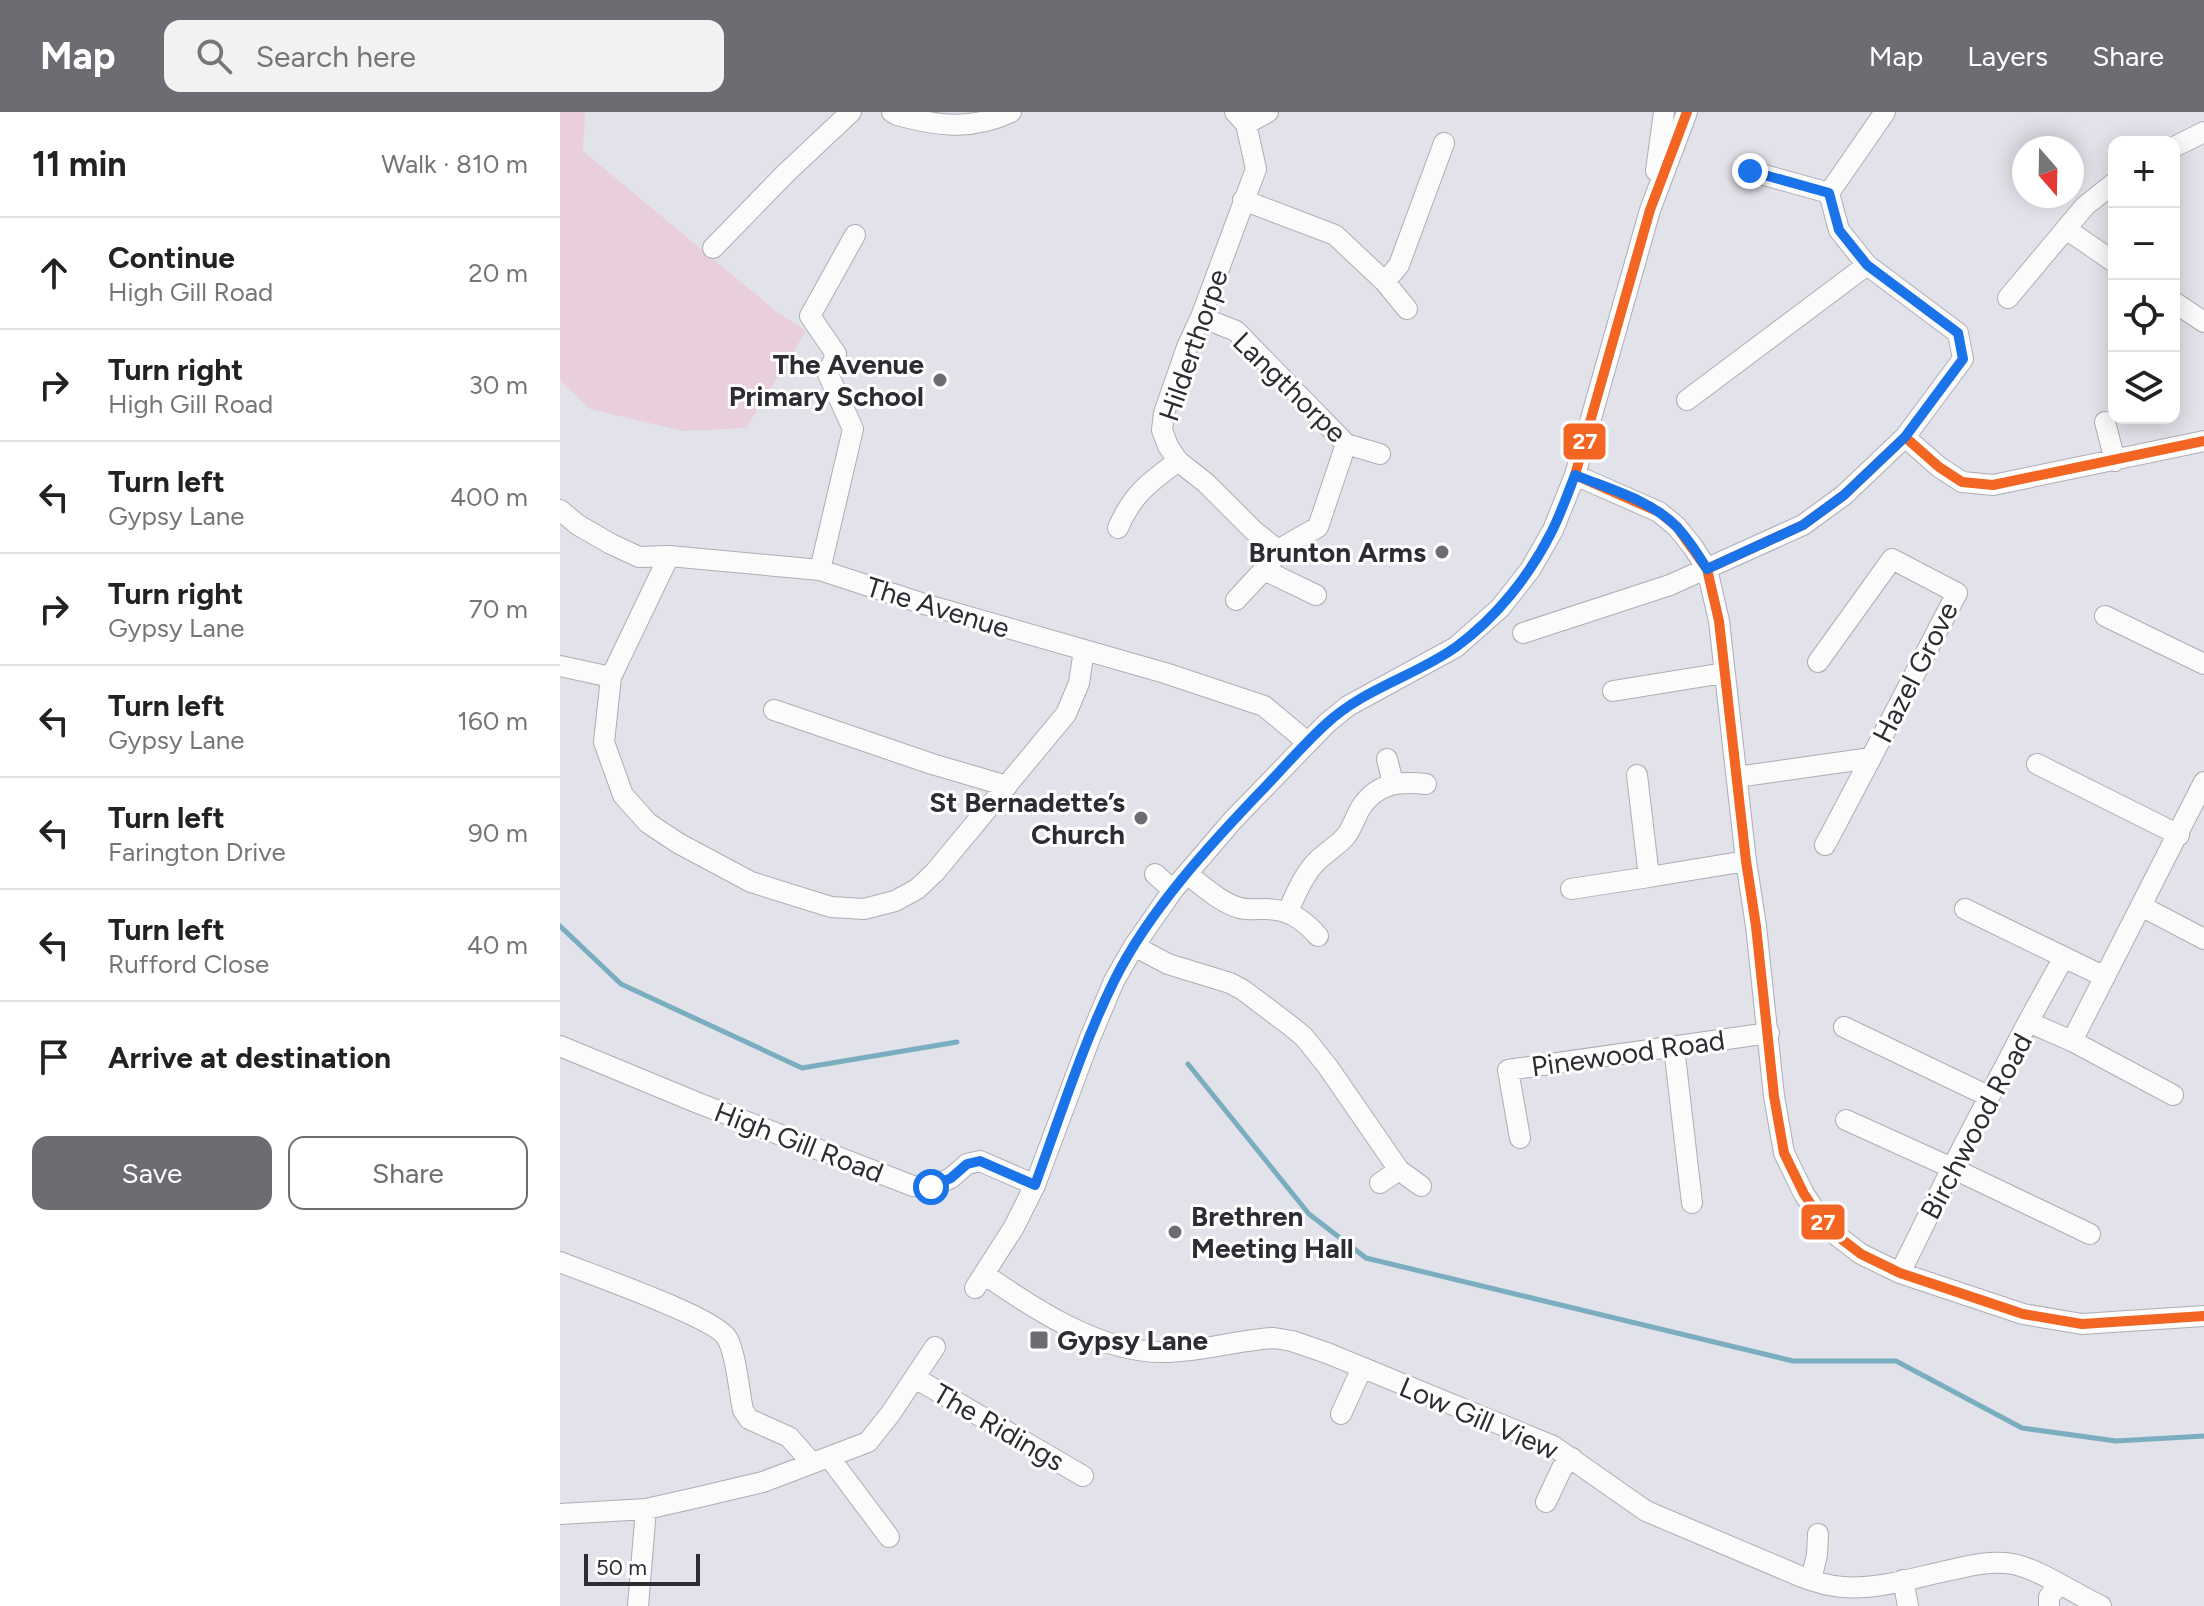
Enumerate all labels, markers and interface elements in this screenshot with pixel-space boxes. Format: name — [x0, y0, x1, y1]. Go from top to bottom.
search box — [164, 20, 724, 92]
text: Map — [40, 33, 116, 79]
icon: search — [192, 34, 236, 78]
text: Search here — [256, 38, 416, 75]
text: Map — [1869, 39, 1923, 73]
text: Layers — [1967, 39, 2048, 73]
text: Share — [2092, 39, 2164, 73]
north arrow — [2012, 136, 2084, 208]
map controls — [2108, 136, 2180, 424]
button: + — [2108, 136, 2180, 208]
text: 11 min — [32, 144, 127, 185]
text: Walk · 810 m — [381, 148, 528, 180]
route end — [1732, 153, 1768, 189]
button: − — [2108, 208, 2180, 280]
text: Continue — [108, 239, 235, 276]
icon: ahead — [32, 251, 76, 295]
text: 20 m — [468, 257, 528, 289]
street label: Hilderthorpe — [1151, 264, 1235, 426]
text: High Gill Road — [108, 276, 273, 308]
button: locate — [2108, 280, 2180, 352]
street label: Langthorpe — [1226, 325, 1354, 449]
place label: The Avenue Primary School — [729, 347, 924, 413]
text: Turn right — [108, 351, 243, 388]
button: layers — [2108, 352, 2180, 424]
icon: right — [32, 363, 76, 407]
text: 30 m — [469, 369, 528, 401]
marker: The Avenue Primary School — [931, 371, 949, 389]
text: High Gill Road — [108, 388, 273, 420]
line badge: 27 — [1562, 422, 1607, 461]
text: 27 — [1573, 428, 1597, 455]
text: Turn left — [108, 463, 225, 500]
icon: left — [32, 475, 76, 519]
text: 400 m — [450, 481, 528, 513]
text: Gypsy Lane — [108, 500, 245, 532]
place label: Brunton Arms — [1249, 535, 1426, 569]
marker: Brunton Arms — [1433, 543, 1451, 561]
street label: The Avenue — [862, 569, 1014, 645]
text: Turn right — [108, 575, 243, 612]
icon: right — [32, 587, 76, 631]
text: 70 m — [469, 593, 528, 625]
street label: Hazel Grove — [1865, 596, 1965, 748]
text: Gypsy Lane — [108, 612, 245, 644]
text: Turn left — [108, 687, 225, 724]
icon: left — [32, 699, 76, 743]
text: 160 m — [457, 705, 528, 737]
text: Gypsy Lane — [108, 724, 245, 756]
place label: St Bernadette’s Church — [929, 785, 1125, 851]
text: Turn left — [108, 799, 225, 836]
marker: St Bernadette’s Church — [1132, 809, 1150, 827]
icon: left — [32, 811, 76, 855]
text: 90 m — [468, 817, 528, 849]
text: Farington Drive — [108, 836, 286, 868]
text: Turn left — [108, 911, 225, 948]
icon: left — [32, 923, 76, 967]
text: 40 m — [467, 929, 528, 961]
text: Rufford Close — [108, 948, 269, 980]
street label: Pinewood Road — [1529, 1023, 1727, 1083]
street label: Birchwood Road — [1913, 1027, 2039, 1225]
icon: arrive — [32, 1035, 76, 1079]
text: Arrive at destination — [108, 1039, 391, 1076]
street label: High Gill Road — [710, 1094, 888, 1190]
button: Save — [32, 1136, 272, 1210]
button: Share — [288, 1136, 528, 1210]
route start — [913, 1169, 949, 1205]
place label: Brethren Meeting Hall — [1191, 1199, 1354, 1265]
line badge: 27 — [1800, 1203, 1846, 1241]
text: 27 — [1811, 1209, 1835, 1236]
marker: Brethren Meeting Hall — [1166, 1223, 1184, 1241]
place label: Gypsy Lane — [1057, 1323, 1208, 1357]
marker: Gypsy Lane — [1028, 1329, 1050, 1351]
street label: Low Gill View — [1395, 1369, 1564, 1467]
street label: The Ridings — [928, 1376, 1070, 1478]
scale bar — [584, 1550, 700, 1586]
text: 50 m — [596, 1554, 647, 1581]

